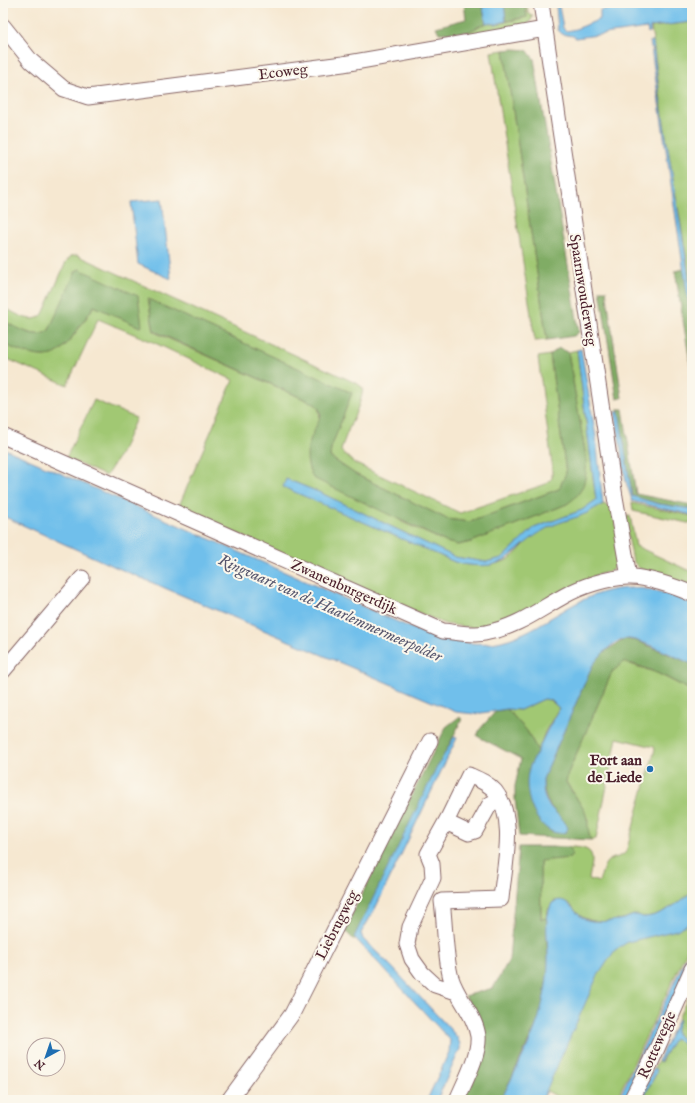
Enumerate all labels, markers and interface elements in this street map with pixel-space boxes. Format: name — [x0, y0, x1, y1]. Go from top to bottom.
street label: Ecoweg — [257, 59, 310, 84]
street label: Spaarnwouderweg — [565, 233, 601, 348]
water label: Ringvaart van de Haarlemmermeerpolder — [215, 551, 446, 668]
street label: Zwanenburgerdijk — [288, 555, 401, 619]
place label: Fort aan de Liede — [587, 751, 642, 787]
marker: Fort aan de Liede — [645, 764, 655, 774]
street label: Liebrugweg — [311, 886, 363, 963]
street label: Rottewegje — [634, 1008, 680, 1082]
north arrow — [26, 1037, 66, 1077]
text: N — [32, 1055, 49, 1073]

